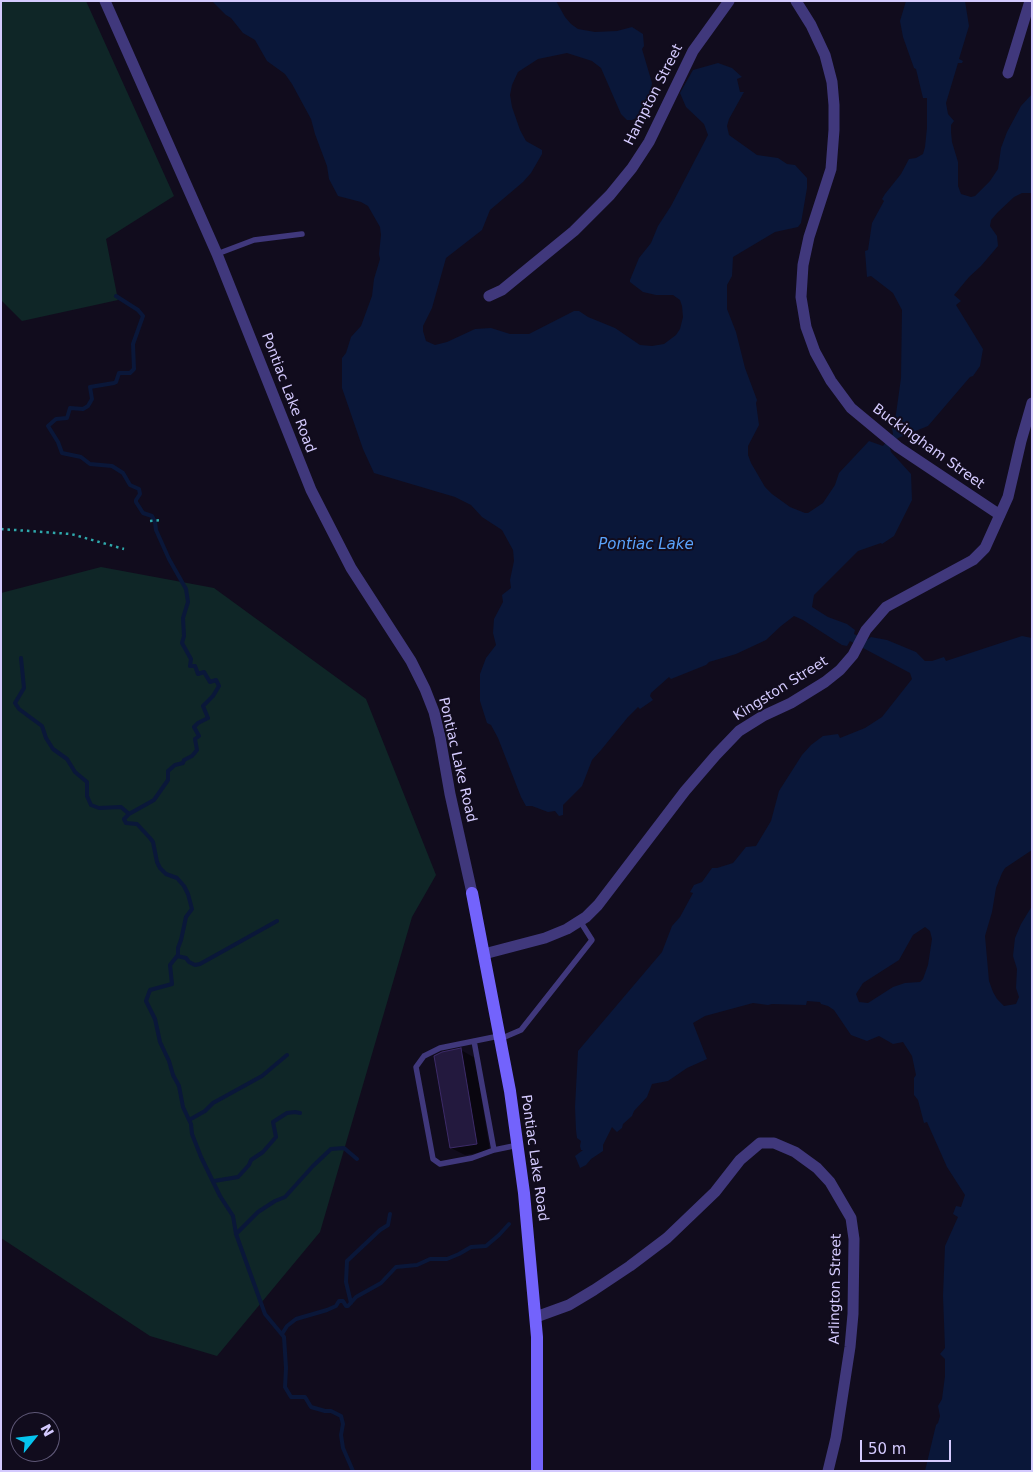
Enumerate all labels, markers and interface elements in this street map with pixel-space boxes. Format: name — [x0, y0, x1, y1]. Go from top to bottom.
street label: Hampton Street — [621, 41, 687, 149]
street label: Pontiac Lake Road — [257, 330, 319, 456]
street label: Buckingham Street — [869, 401, 987, 493]
water label: Pontiac Lake — [598, 536, 694, 554]
street label: Kingston Street — [731, 653, 831, 725]
street label: Pontiac Lake Road — [434, 696, 480, 824]
street label: Pontiac Lake Road — [517, 1094, 551, 1222]
street label: Arlington Street — [827, 1233, 845, 1345]
north arrow — [10, 1412, 60, 1462]
text: N — [37, 1421, 57, 1439]
scale bar — [863, 1430, 954, 1462]
text: 50 m — [868, 1440, 906, 1458]

